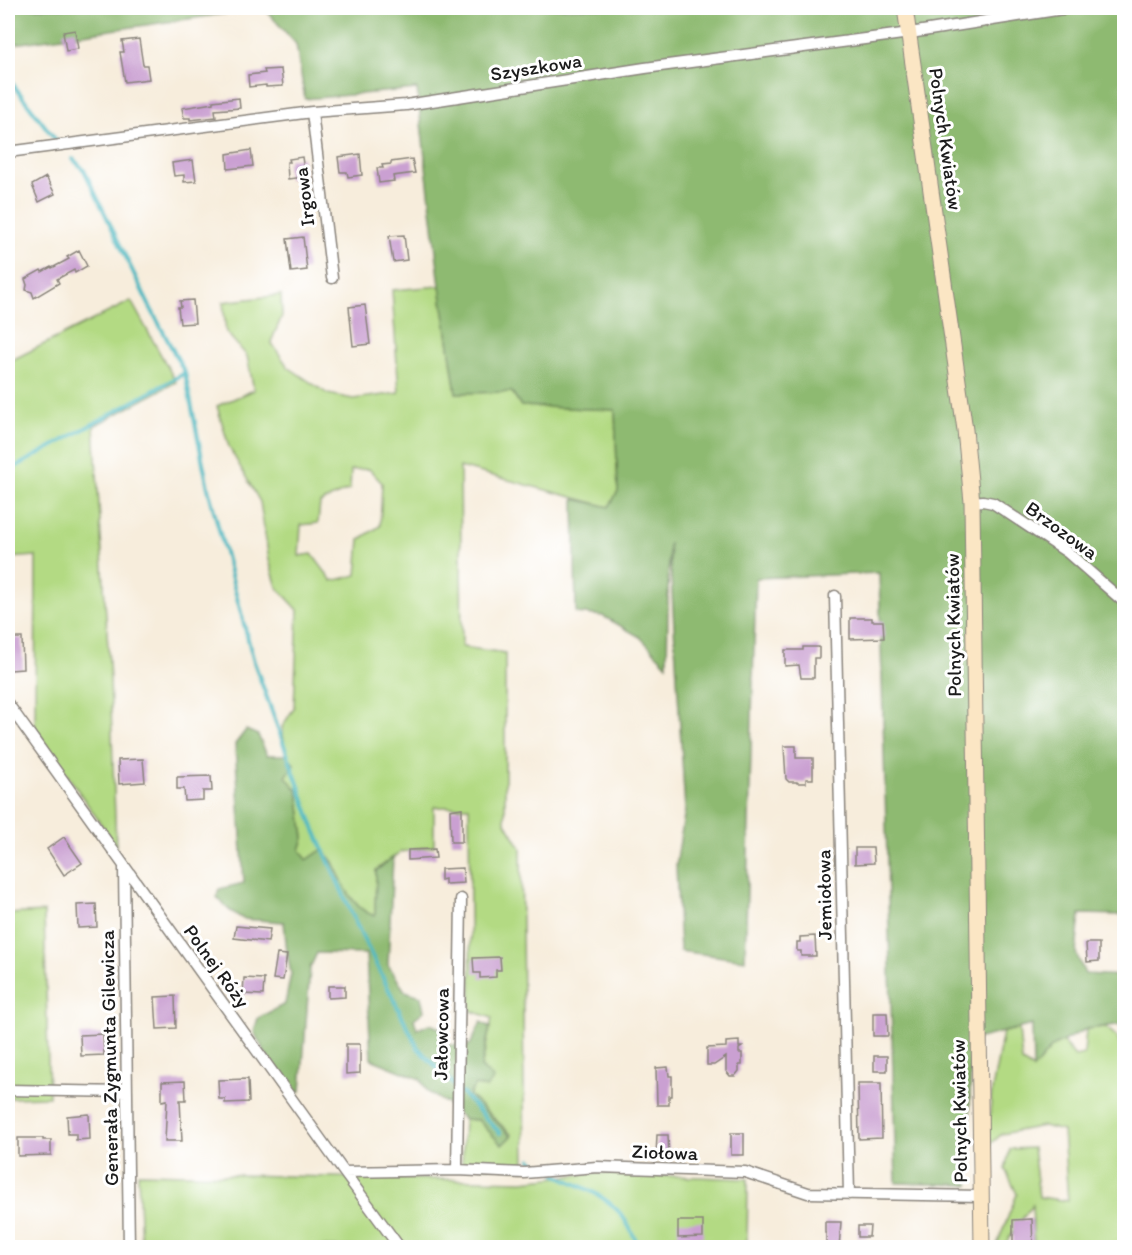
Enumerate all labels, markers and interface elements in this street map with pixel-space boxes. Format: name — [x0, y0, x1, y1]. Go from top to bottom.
street label: Szyszkowa — [489, 48, 584, 86]
street label: Polnych Kwiatów — [924, 66, 968, 212]
street label: Irgowa — [288, 166, 320, 228]
street label: Brzozowa — [1021, 496, 1103, 565]
street label: Polnych Kwiatów — [940, 553, 966, 697]
street label: Jemiołowa — [811, 849, 837, 941]
street label: Polnej Róży — [179, 920, 256, 1013]
street label: Generała Zygmunta Gilewicza — [95, 929, 123, 1186]
street label: Jałowcowa — [428, 987, 454, 1080]
street label: Polnych Kwiatów — [946, 1039, 972, 1183]
street label: Ziołowa — [631, 1139, 699, 1165]

